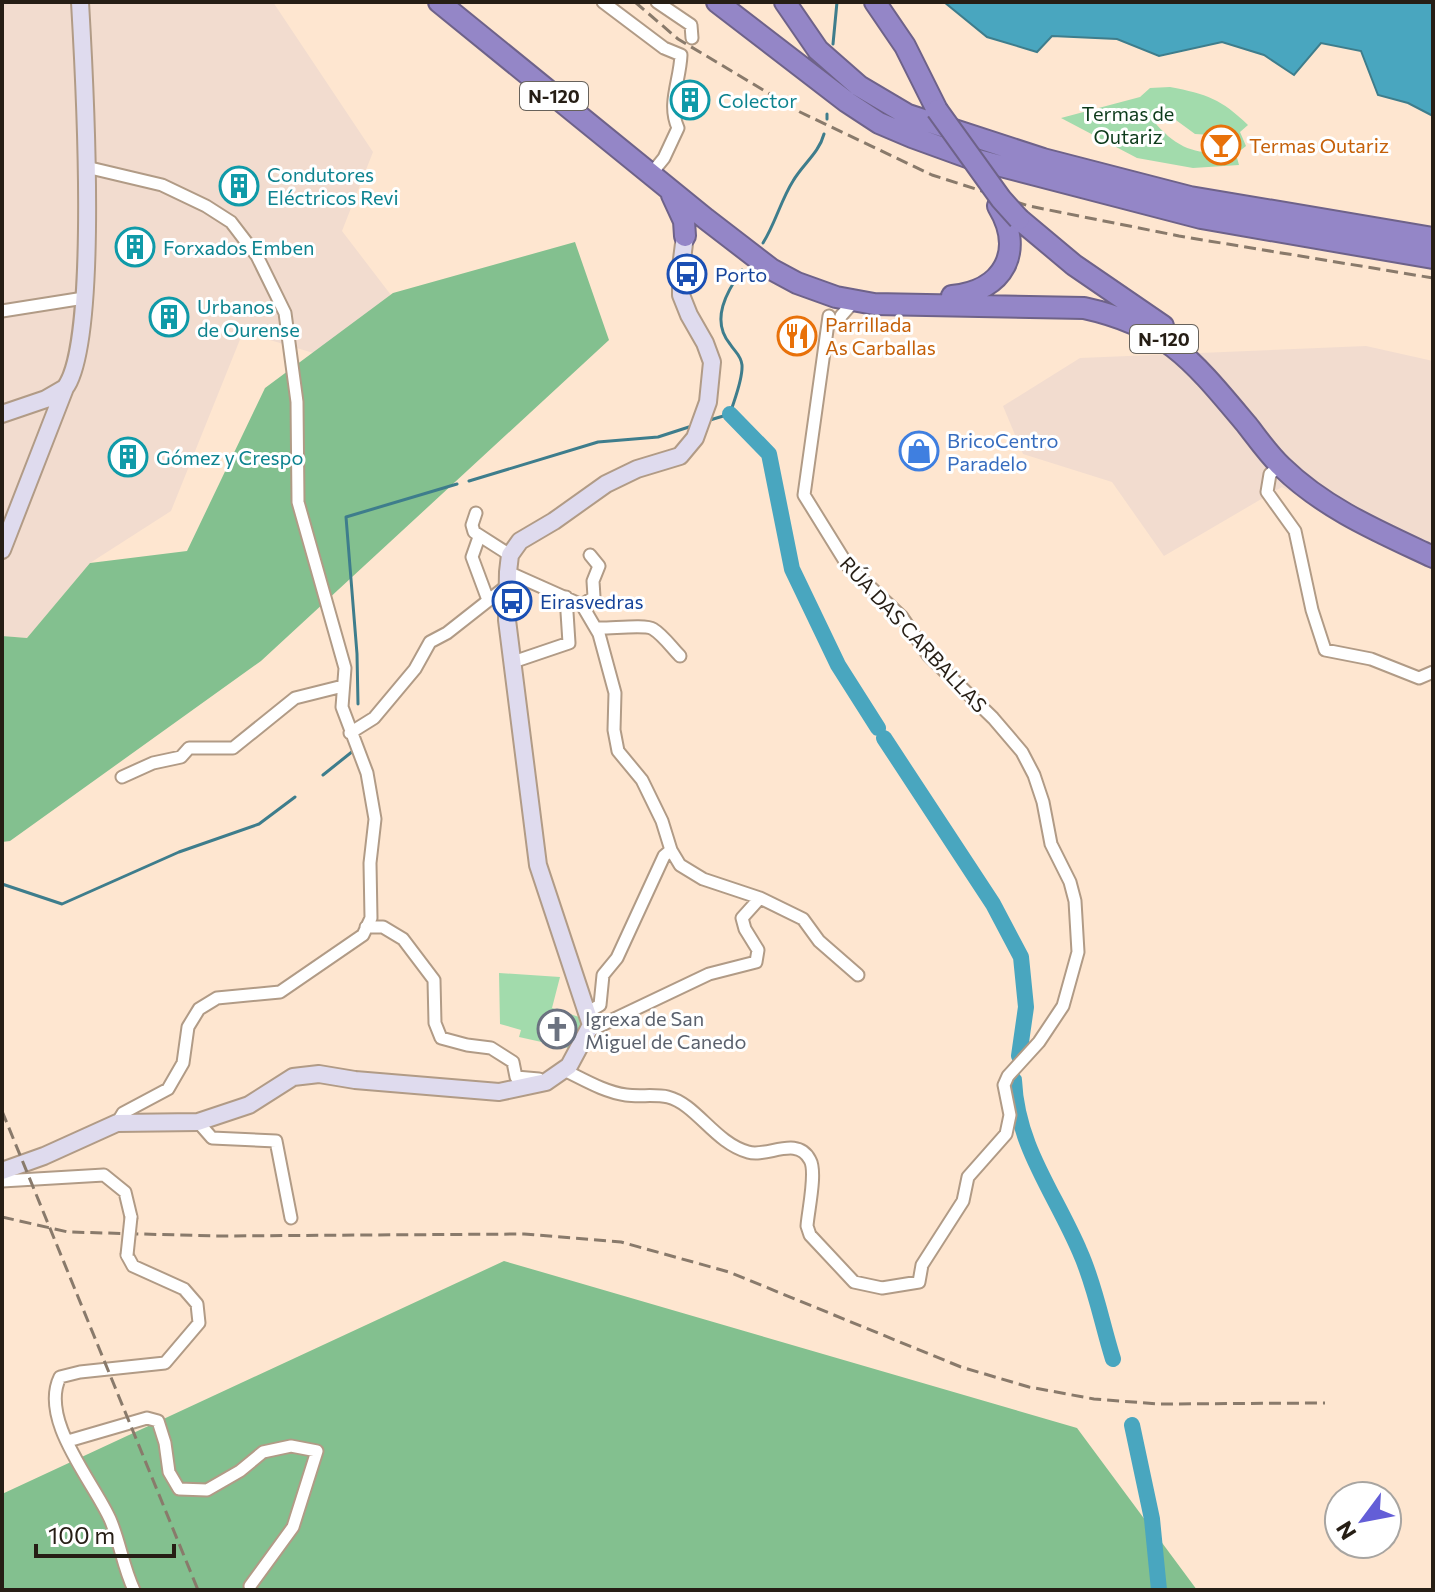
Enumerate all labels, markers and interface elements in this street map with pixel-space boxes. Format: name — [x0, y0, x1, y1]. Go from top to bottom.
building icon: Colector — [669, 79, 711, 121]
road number: N-120 — [520, 82, 588, 110]
place label: Colector — [718, 88, 797, 112]
park label: Termas de Outariz — [1082, 101, 1174, 148]
bar icon: Termas Outariz — [1200, 124, 1242, 166]
place label: Termas Outariz — [1249, 133, 1389, 157]
place label: Condutores Eléctricos Revi — [267, 162, 399, 209]
building icon: Condutores Eléctricos Revi — [218, 165, 260, 207]
building icon: Forxados Emben — [114, 226, 156, 268]
place label: Forxados Emben — [163, 235, 314, 259]
bus stop icon: Porto — [666, 253, 708, 295]
place label: Porto — [715, 262, 767, 286]
place label: Urbanos de Ourense — [197, 294, 300, 341]
building icon: Urbanos de Ourense — [148, 296, 190, 338]
place label: Parrillada As Carballas — [825, 312, 936, 359]
restaurant icon: Parrillada As Carballas — [776, 315, 818, 357]
road number: N-120 — [1130, 325, 1198, 353]
place label: BricoCentro Paradelo — [947, 428, 1058, 475]
shop icon: BricoCentro Paradelo — [898, 430, 940, 472]
building icon: Gómez y Crespo — [107, 436, 149, 478]
place label: Gómez y Crespo — [156, 445, 303, 469]
street label: RÚA DAS CARBALLAS — [836, 551, 992, 717]
bus stop icon: Eirasvedras — [491, 580, 533, 622]
place label: Eirasvedras — [540, 589, 644, 613]
place label: Igrexa de San Miguel de Canedo — [585, 1006, 746, 1053]
church icon: Igrexa de San Miguel de Canedo — [536, 1008, 578, 1050]
north arrow — [1323, 1480, 1403, 1560]
scale bar — [36, 1508, 174, 1558]
text: N — [1330, 1517, 1361, 1545]
text: 100 m — [48, 1520, 115, 1549]

